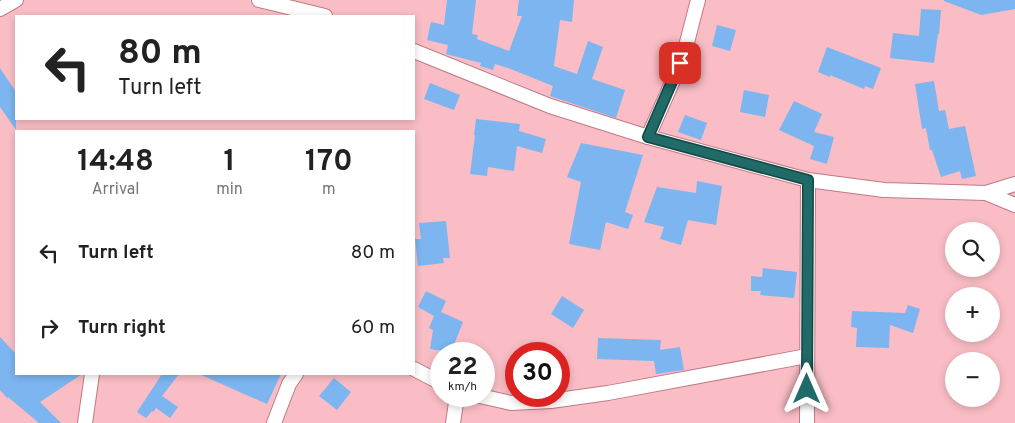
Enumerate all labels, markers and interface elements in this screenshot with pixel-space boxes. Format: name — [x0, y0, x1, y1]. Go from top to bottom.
text: 80 m — [118, 32, 202, 76]
icon: left — [35, 35, 100, 100]
pin — [659, 42, 701, 84]
icon: arrive — [666, 49, 694, 77]
text: Turn left — [118, 75, 201, 102]
text: 14:48 — [77, 144, 154, 181]
text: 1 — [223, 144, 235, 181]
text: 170 — [305, 144, 353, 181]
text: Arrival — [92, 180, 139, 200]
text: min — [216, 180, 243, 200]
text: m — [322, 180, 336, 200]
map controls — [945, 222, 1000, 407]
button: search — [945, 222, 1000, 277]
icon: left — [35, 239, 63, 267]
text: Turn left — [78, 241, 154, 265]
text: 80 m — [351, 241, 395, 265]
button: + — [945, 287, 1000, 342]
icon: right — [35, 314, 63, 342]
text: Turn right — [78, 316, 166, 340]
text: 60 m — [351, 316, 395, 340]
speed limit sign: 30 — [505, 342, 570, 407]
text: 22 — [447, 352, 478, 384]
button: − — [945, 352, 1000, 407]
position arrow — [780, 362, 832, 414]
text: km/h — [448, 379, 477, 395]

